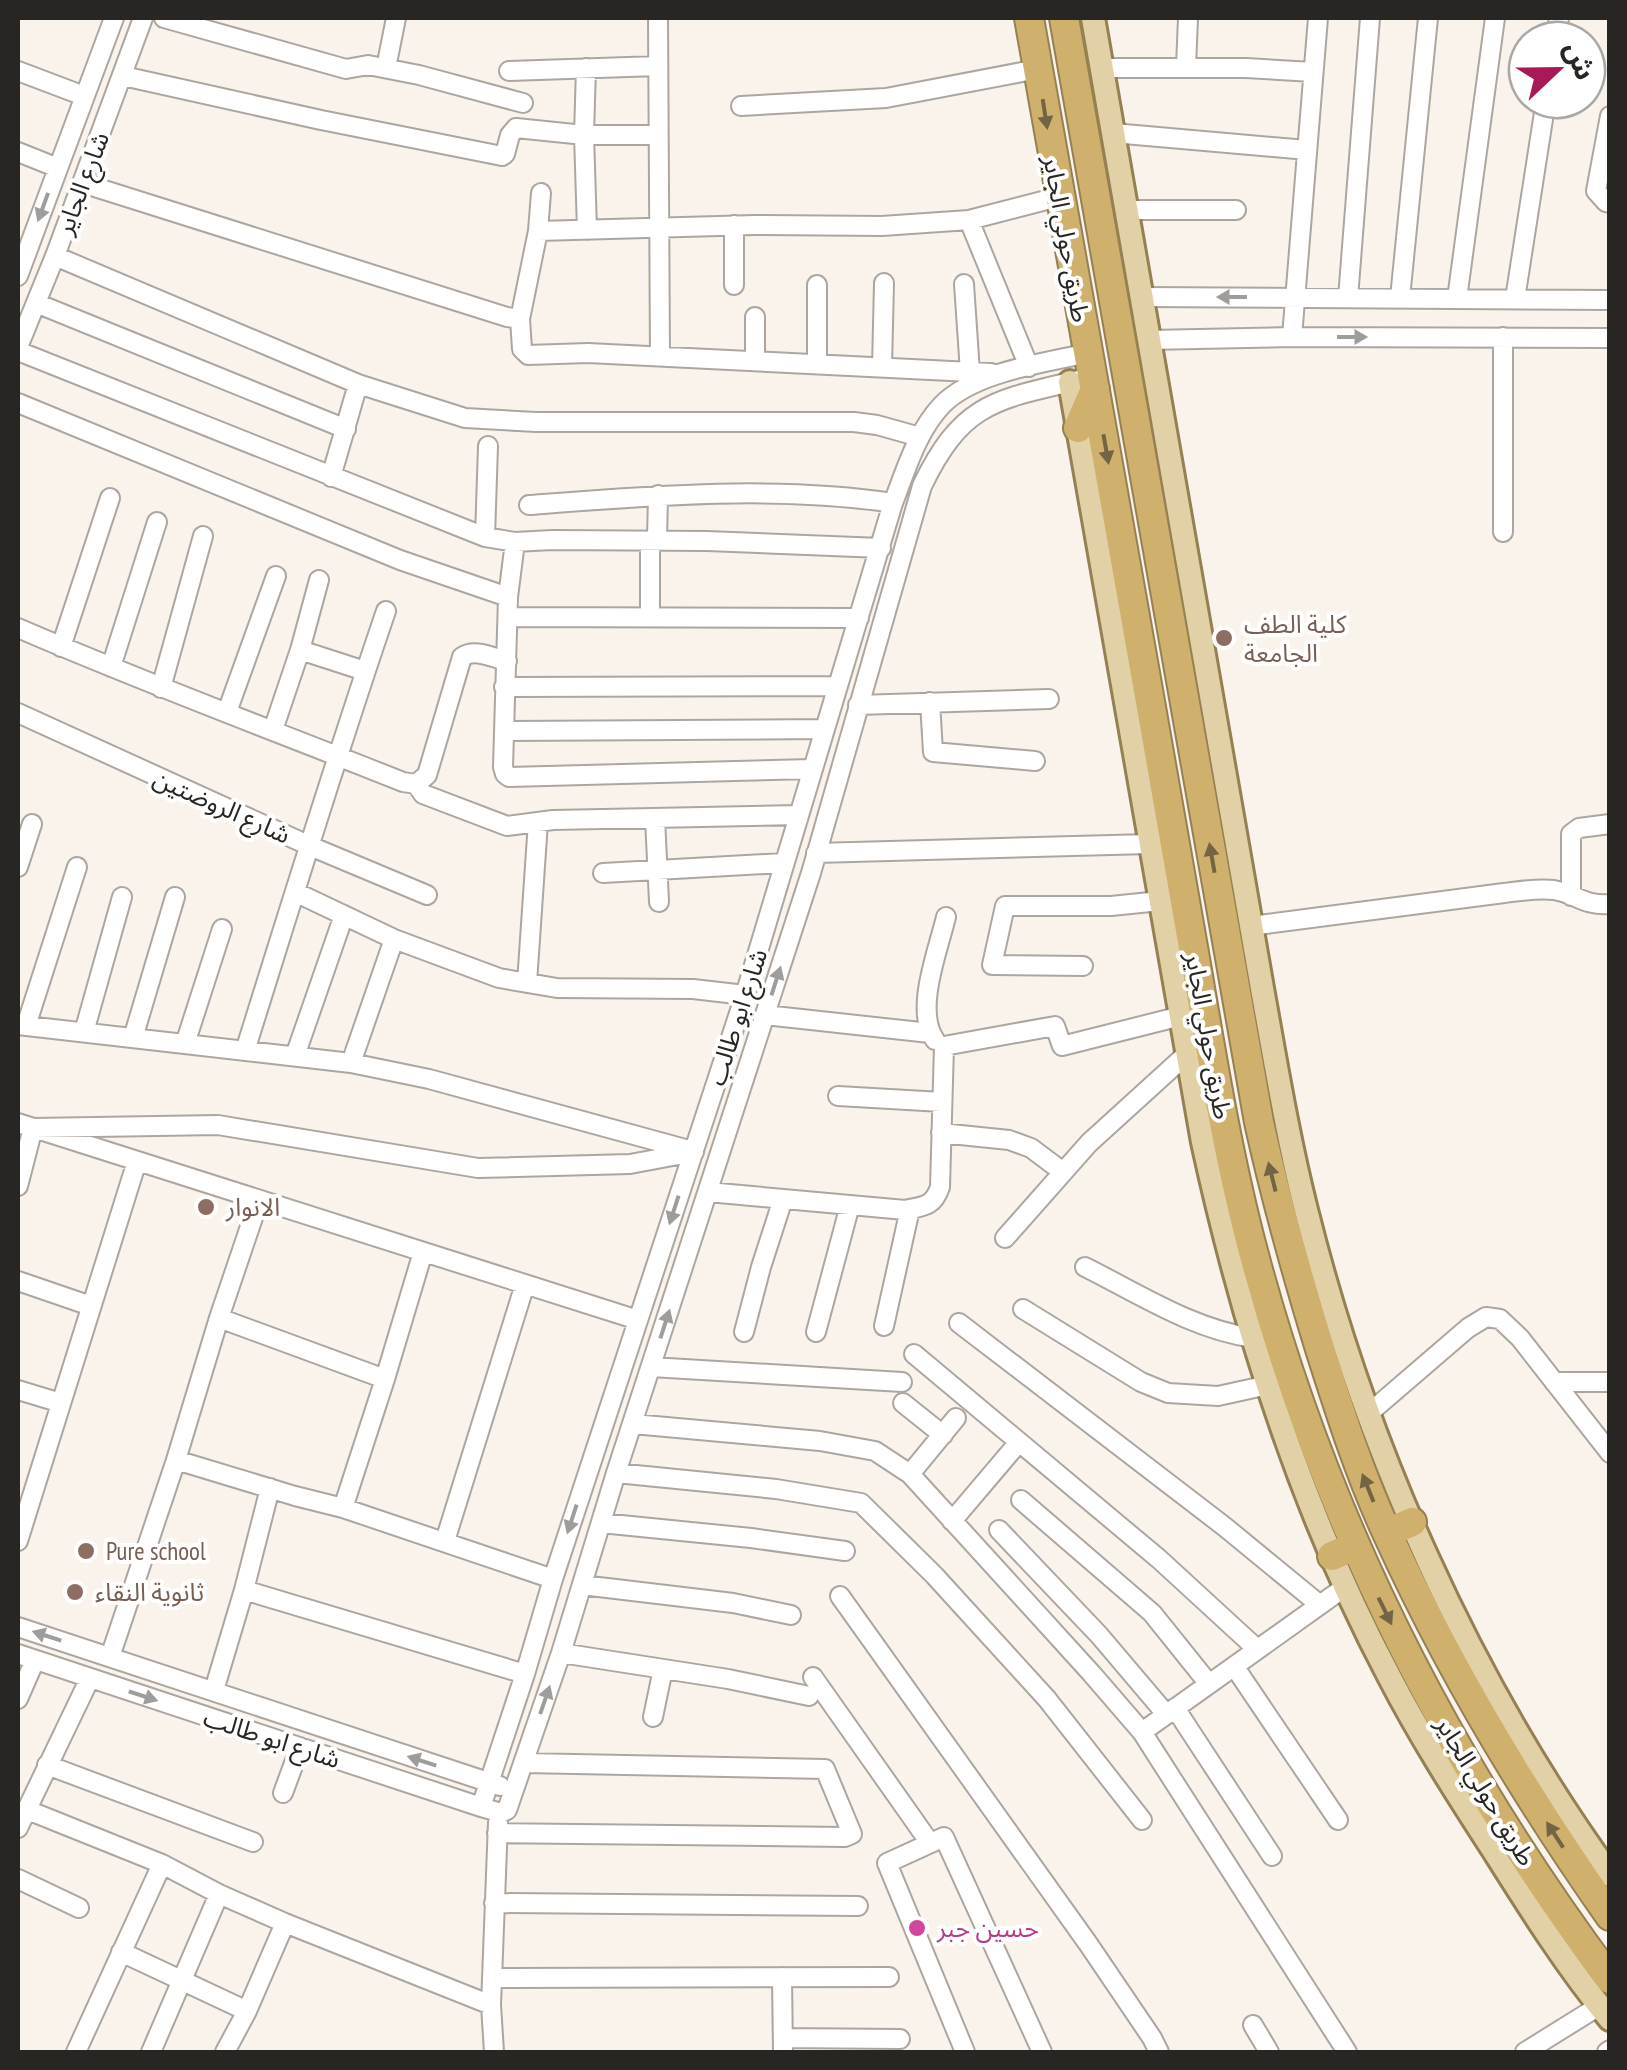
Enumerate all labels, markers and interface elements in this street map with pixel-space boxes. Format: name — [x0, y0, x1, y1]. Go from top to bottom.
north arrow — [1507, 20, 1607, 120]
text: ش — [1556, 36, 1605, 85]
one-way arrow — [1038, 98, 1053, 130]
street label: شارع الجاير — [48, 127, 119, 241]
street label: طريق حولي الجاير — [1033, 152, 1097, 326]
one-way arrow — [35, 193, 50, 223]
one-way arrow — [1216, 289, 1248, 305]
one-way arrow — [1336, 329, 1368, 345]
one-way arrow — [1098, 433, 1114, 464]
place label: كلية الطف الجامعة — [1244, 608, 1347, 669]
marker: كلية الطف الجامعة — [1213, 627, 1235, 649]
street label: شارع الروضتين — [147, 761, 296, 853]
one-way arrow — [1204, 842, 1219, 873]
street label: شارع ابو طالب — [700, 945, 777, 1090]
street label: طريق حولي الجاير — [1175, 949, 1239, 1123]
one-way arrow — [769, 966, 784, 996]
one-way arrow — [1264, 1161, 1279, 1192]
place label: الانوار — [225, 1191, 280, 1223]
marker: الانوار — [195, 1196, 217, 1218]
one-way arrow — [666, 1196, 681, 1226]
one-way arrow — [659, 1308, 674, 1338]
one-way arrow — [1360, 1473, 1376, 1502]
one-way arrow — [564, 1504, 579, 1534]
place label: Pure school — [106, 1535, 206, 1567]
marker: Pure school — [75, 1540, 97, 1562]
place label: ثانوية النقاء — [95, 1576, 204, 1608]
marker: ثانوية النقاء — [64, 1581, 86, 1603]
one-way arrow — [1377, 1596, 1394, 1625]
one-way arrow — [32, 1628, 62, 1643]
one-way arrow — [538, 1685, 553, 1715]
one-way arrow — [129, 1689, 159, 1704]
street label: شارع ابو طالب — [199, 1701, 344, 1778]
street label: طريق حولي الجاير — [1425, 1710, 1543, 1874]
one-way arrow — [407, 1752, 437, 1767]
one-way arrow — [1546, 1821, 1564, 1849]
place label: حسين جبر — [936, 1912, 1039, 1944]
marker: حسين جبر — [906, 1917, 928, 1939]

